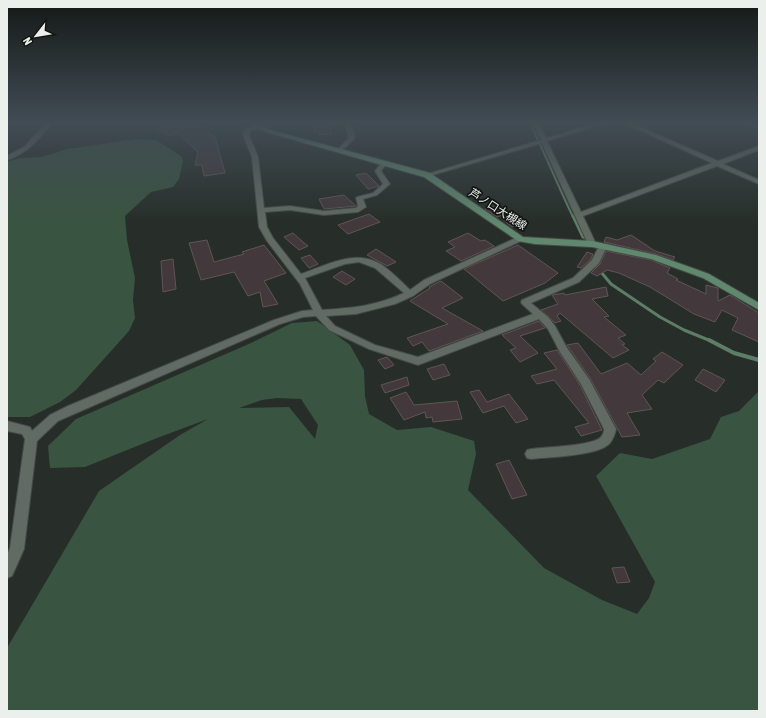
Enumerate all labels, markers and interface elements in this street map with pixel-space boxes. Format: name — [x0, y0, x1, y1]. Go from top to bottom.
north arrow — [16, 16, 56, 56]
text: N — [21, 35, 34, 47]
street label: 芦ノ口大槻線 — [467, 186, 529, 232]

